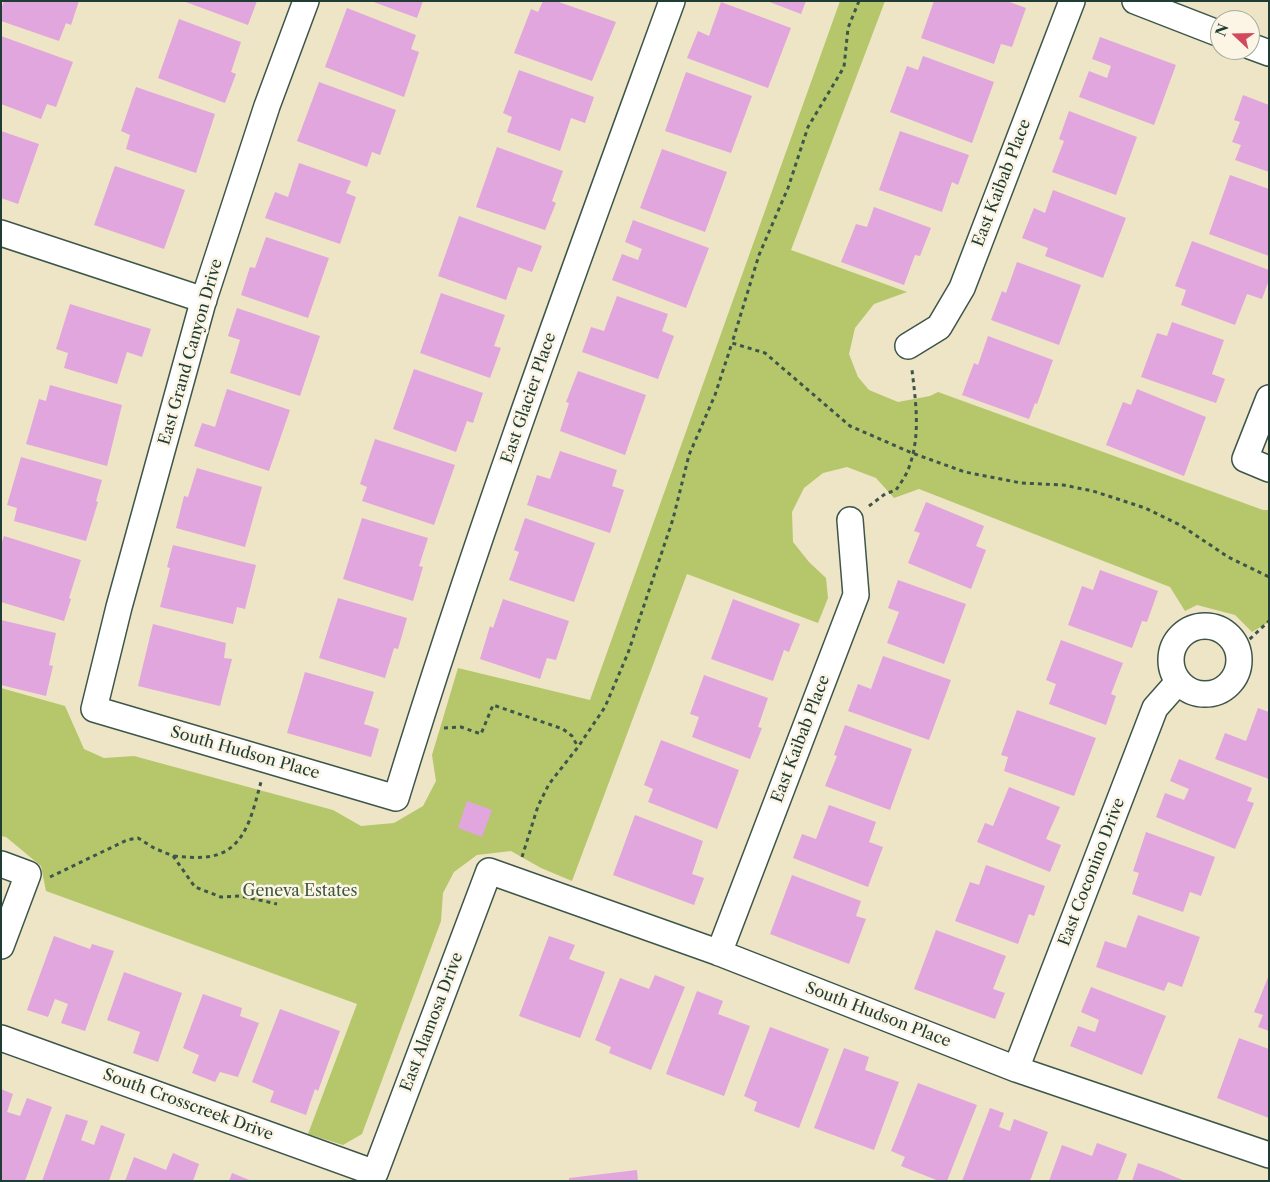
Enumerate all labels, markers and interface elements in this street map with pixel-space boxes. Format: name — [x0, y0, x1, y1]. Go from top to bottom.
north arrow — [1210, 10, 1260, 60]
text: N — [1211, 21, 1233, 39]
street label: East Kaibab Place — [969, 116, 1035, 250]
street label: East Grand Canyon Drive — [155, 257, 227, 447]
street label: East Glacier Place — [498, 330, 560, 466]
street label: East Kaibab Place — [768, 672, 834, 806]
street label: South Hudson Place — [168, 722, 322, 784]
street label: East Coconino Drive — [1055, 795, 1129, 949]
park label: Geneva Estates — [242, 881, 358, 901]
street label: East Alamosa Drive — [397, 950, 467, 1094]
street label: South Hudson Place — [802, 978, 954, 1052]
street label: South Crosscreek Drive — [100, 1065, 276, 1145]

